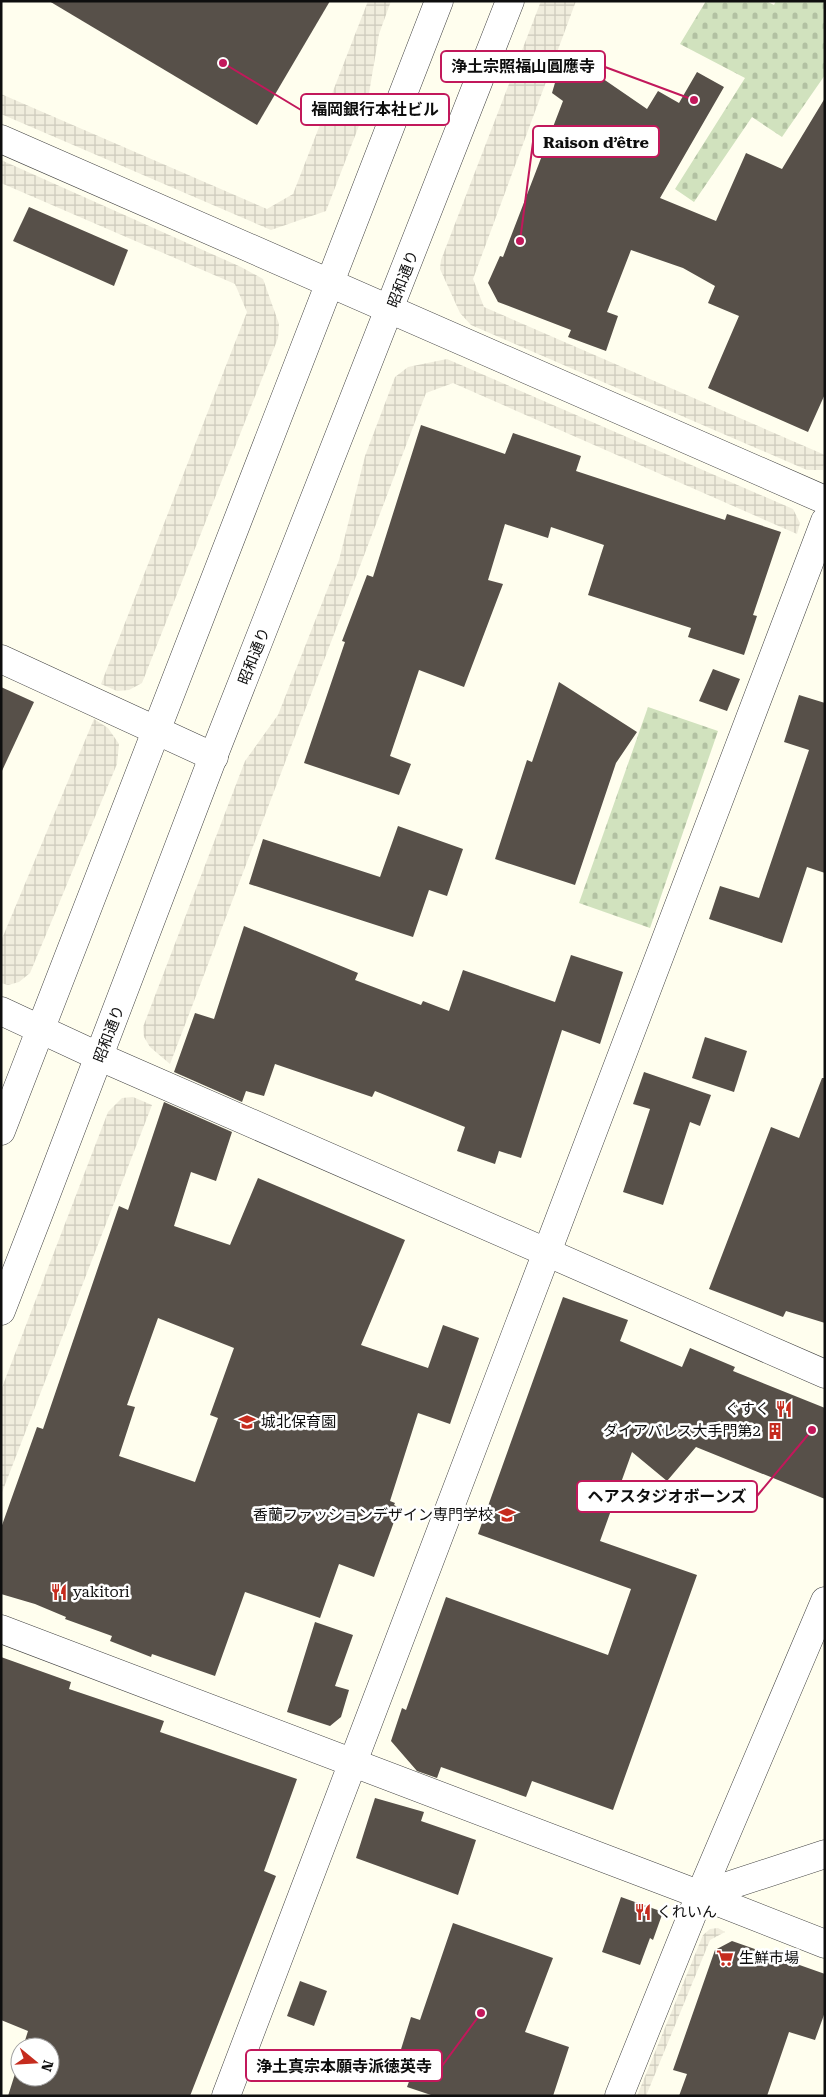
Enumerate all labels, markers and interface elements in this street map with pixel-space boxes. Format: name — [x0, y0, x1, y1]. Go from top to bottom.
callout: 浄土宗照福山圓應寺 — [441, 51, 605, 82]
text: 浄土宗照福山圓應寺 — [451, 57, 595, 76]
callout: 福岡銀行本社ビル — [301, 94, 449, 125]
text: 福岡銀行本社ビル — [311, 100, 439, 119]
callout: Raison d’être — [533, 126, 659, 157]
text: Raison d’être — [543, 133, 649, 152]
street label: 昭和通り — [384, 248, 422, 310]
street label: 昭和通り — [234, 625, 274, 687]
street label: 昭和通り — [90, 1003, 128, 1065]
restaurant icon: ぐすく — [774, 1399, 794, 1419]
place label: ぐすく — [725, 1400, 770, 1418]
school or university icon: 城北保育園 — [237, 1412, 257, 1432]
place label: 城北保育園 — [261, 1413, 336, 1431]
building icon: ダイアパレス大手門第2 — [765, 1421, 785, 1441]
place label: ダイアパレス大手門第2 — [603, 1422, 761, 1440]
callout: ヘアスタジオボーンズ — [577, 1481, 757, 1512]
text: ヘアスタジオボーンズ — [588, 1487, 746, 1506]
school or university icon: 香蘭ファッションデザイン専門学校 — [497, 1505, 517, 1525]
place label: 香蘭ファッションデザイン専門学校 — [253, 1506, 493, 1524]
restaurant icon: yakitori — [49, 1582, 69, 1602]
place label: yakitori — [73, 1583, 130, 1601]
restaurant icon: くれいん — [633, 1902, 653, 1922]
place label: くれいん — [657, 1903, 717, 1921]
supermarket icon: 生鮮市場 — [715, 1948, 735, 1968]
place label: 生鮮市場 — [739, 1949, 799, 1967]
north arrow — [10, 2037, 60, 2087]
callout: 浄土真宗本願寺派徳英寺 — [246, 2050, 442, 2081]
text: 浄土真宗本願寺派徳英寺 — [256, 2057, 432, 2076]
text: N — [38, 2058, 57, 2074]

